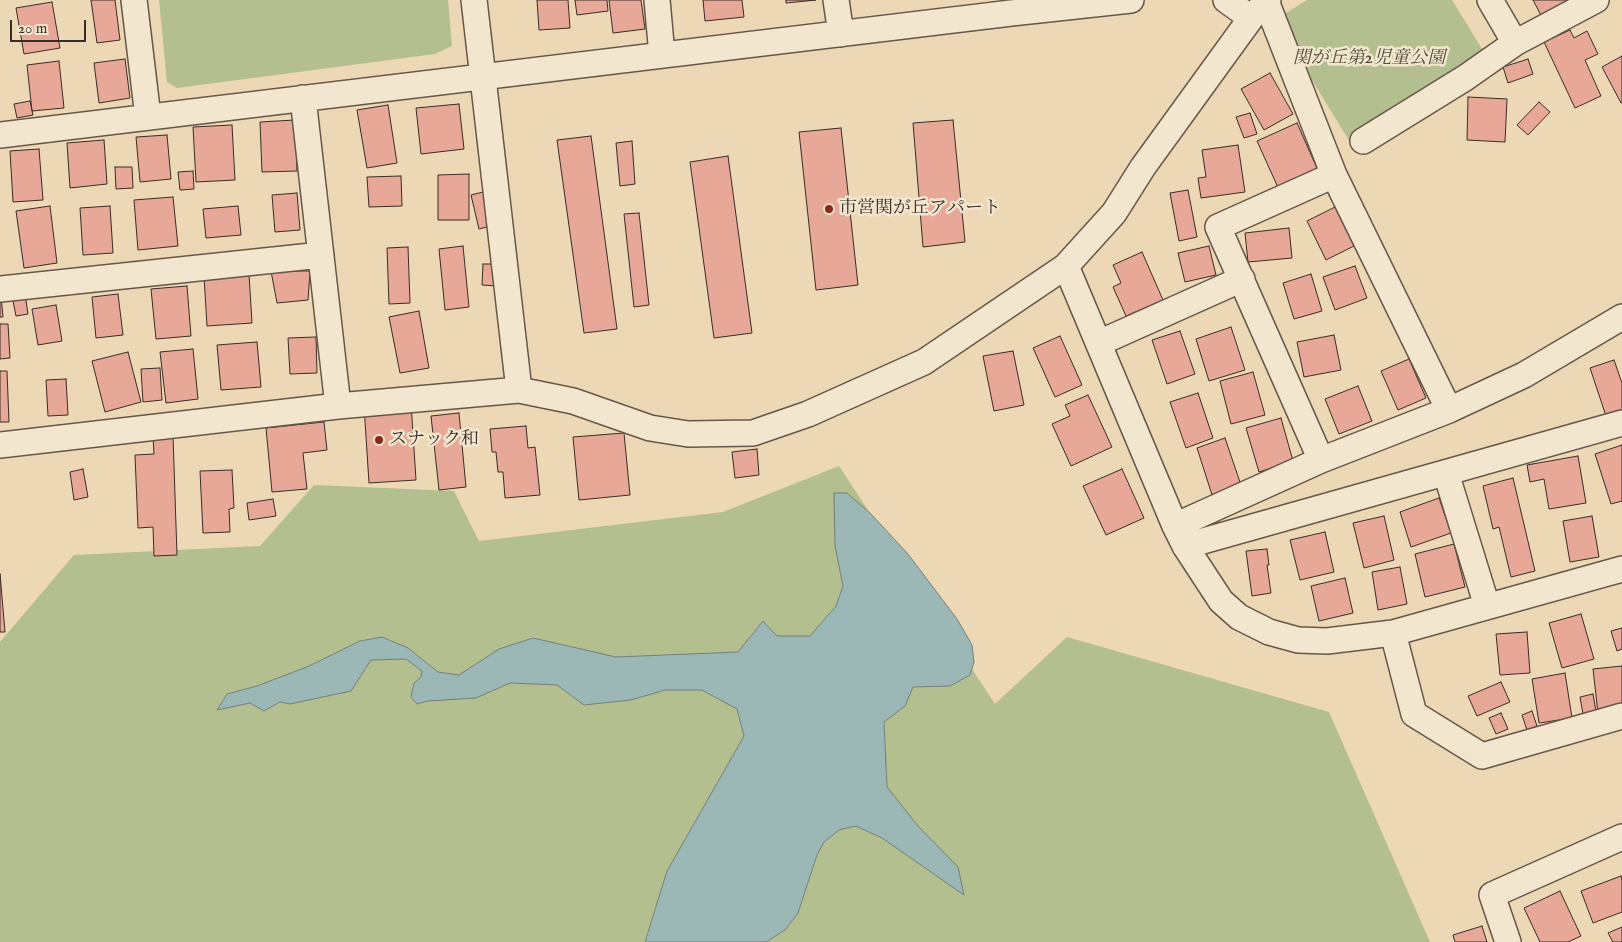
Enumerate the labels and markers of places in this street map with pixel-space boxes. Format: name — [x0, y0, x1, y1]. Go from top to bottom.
place label: 市営関が丘アパート — [839, 198, 1001, 220]
marker: 市営関が丘アパート — [823, 203, 835, 215]
place label: スナック和 — [389, 429, 479, 451]
marker: スナック和 — [373, 434, 385, 446]

